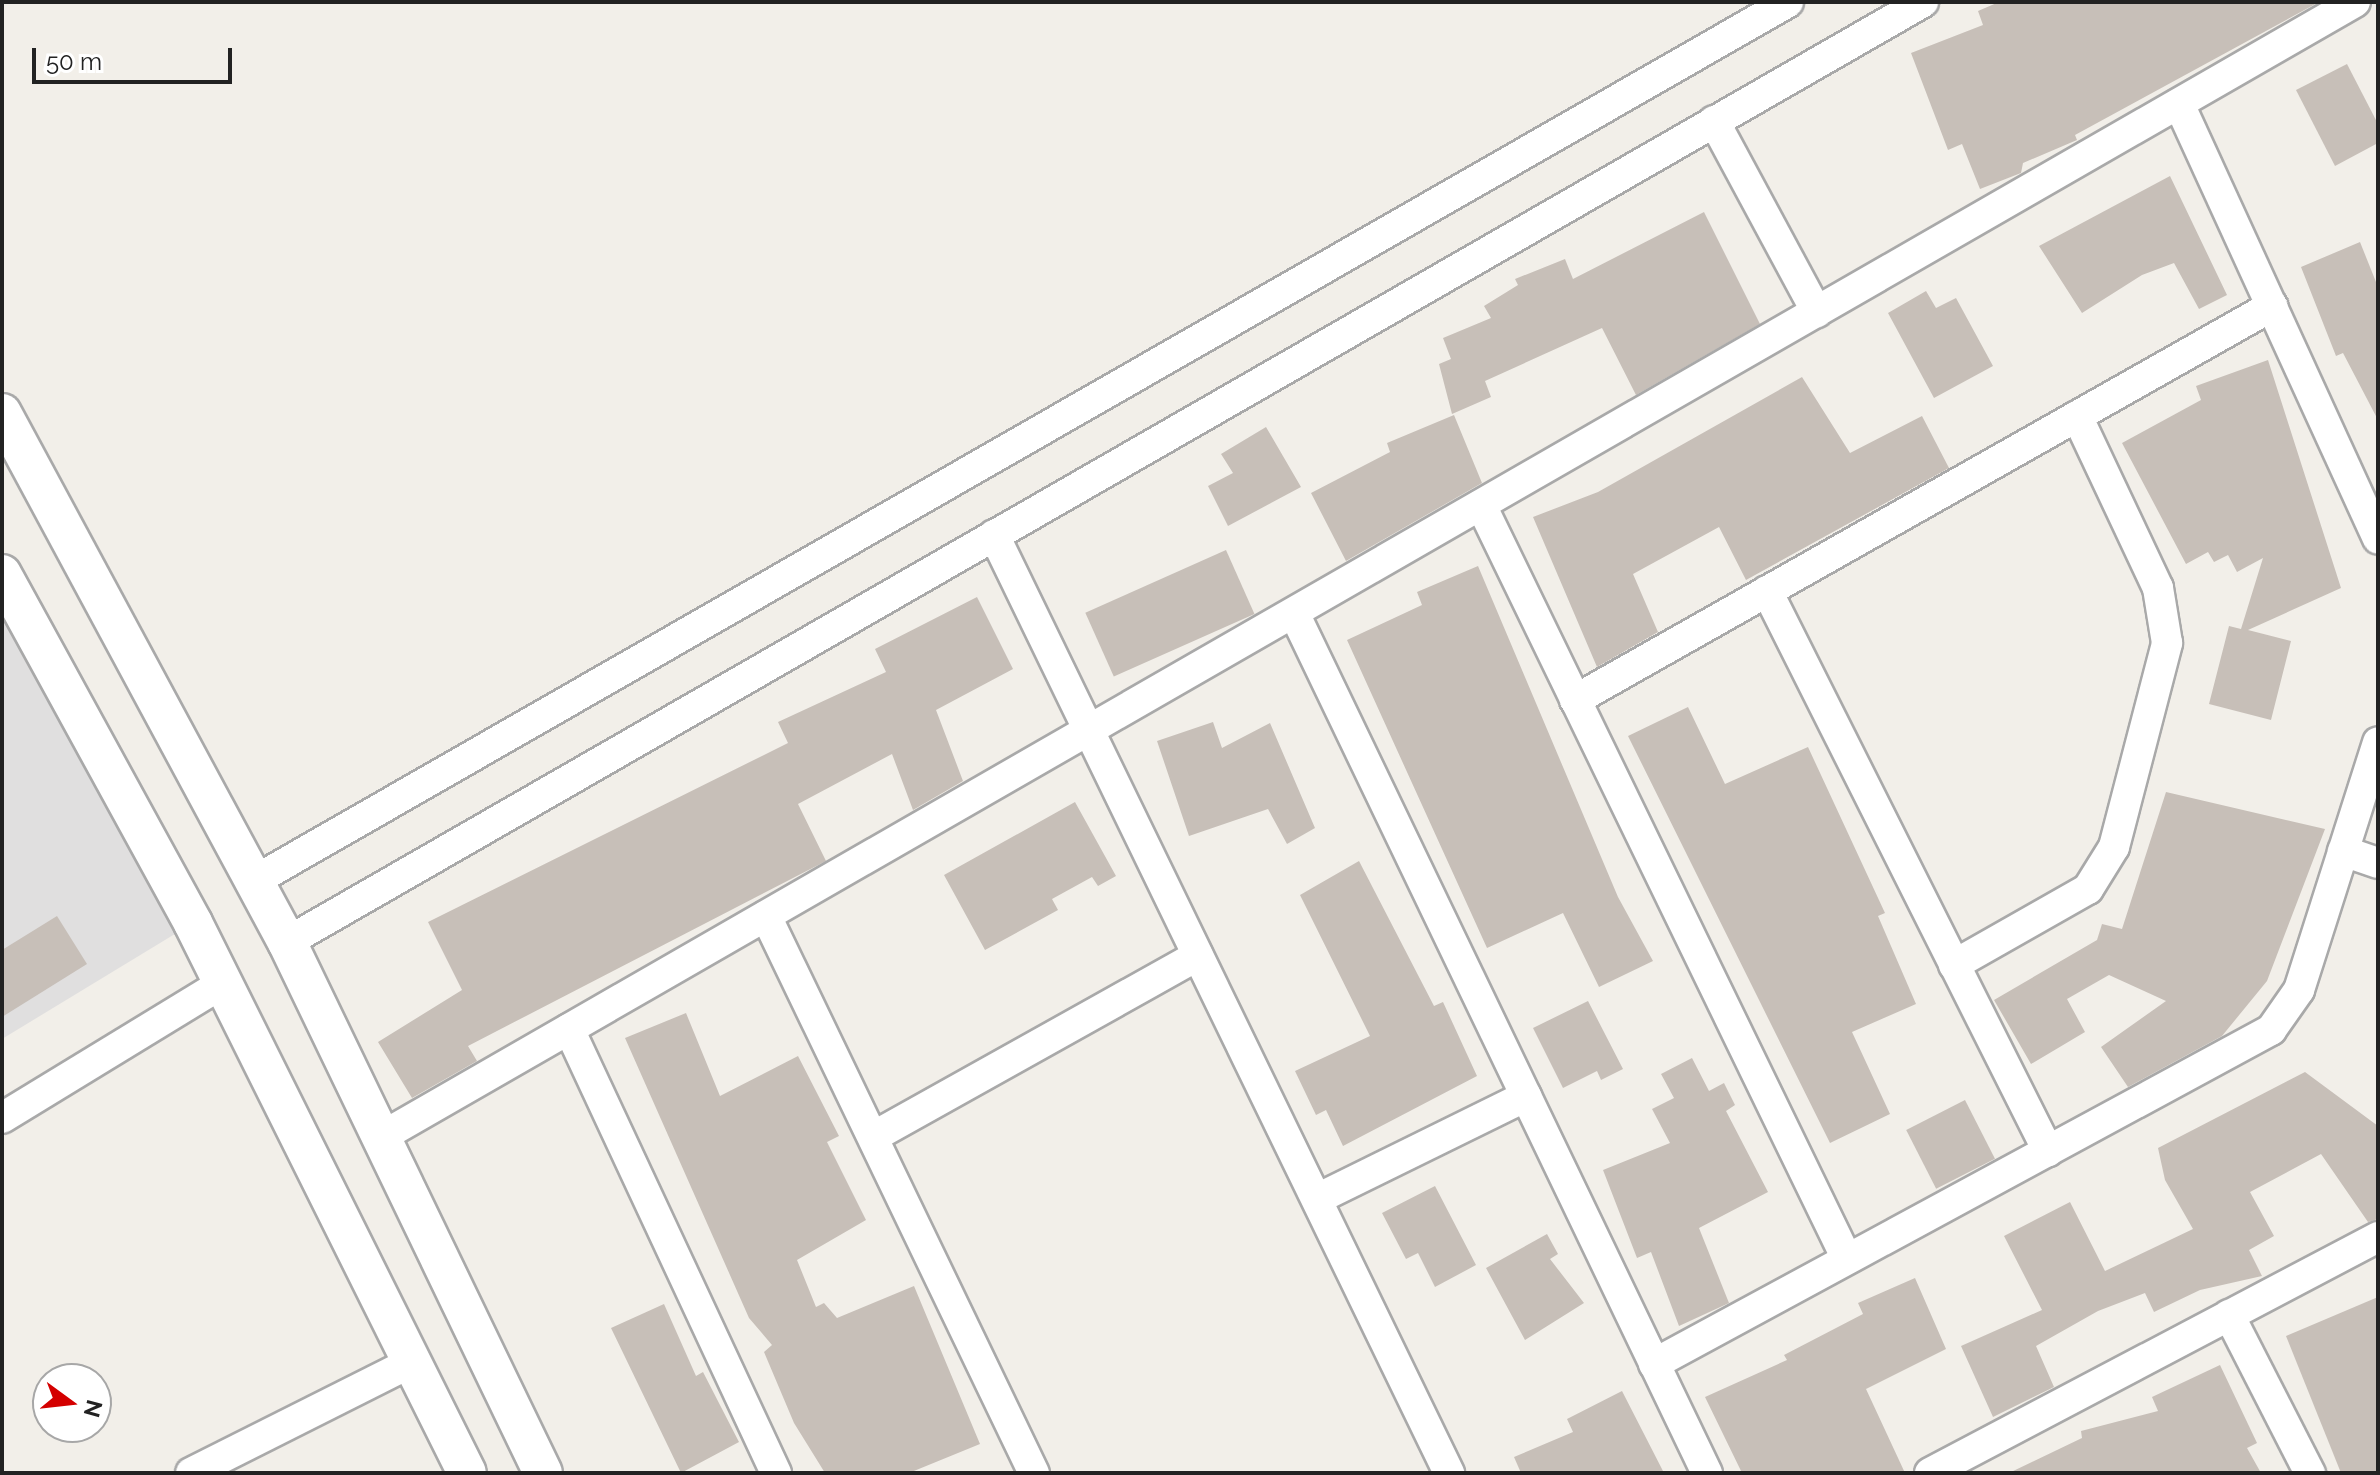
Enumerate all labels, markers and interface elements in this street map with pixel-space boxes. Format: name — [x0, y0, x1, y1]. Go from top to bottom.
scale bar — [36, 32, 236, 82]
text: 50 m — [46, 47, 102, 76]
north arrow — [32, 1363, 112, 1443]
text: N — [79, 1397, 108, 1420]

